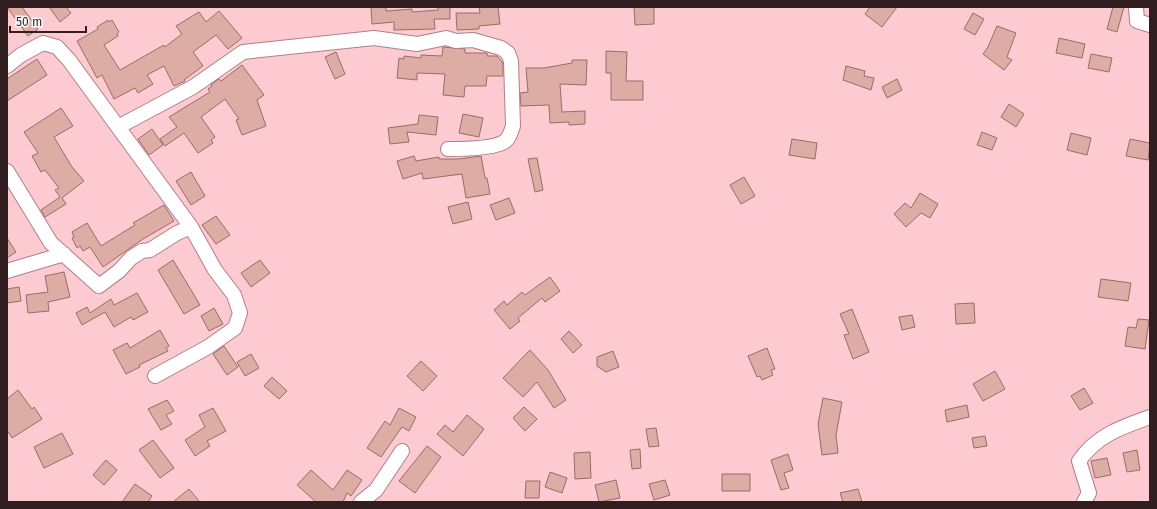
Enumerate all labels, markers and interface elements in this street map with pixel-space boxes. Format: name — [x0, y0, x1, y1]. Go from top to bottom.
scale bar — [10, 8, 86, 34]
text: 50 m — [16, 15, 42, 29]

